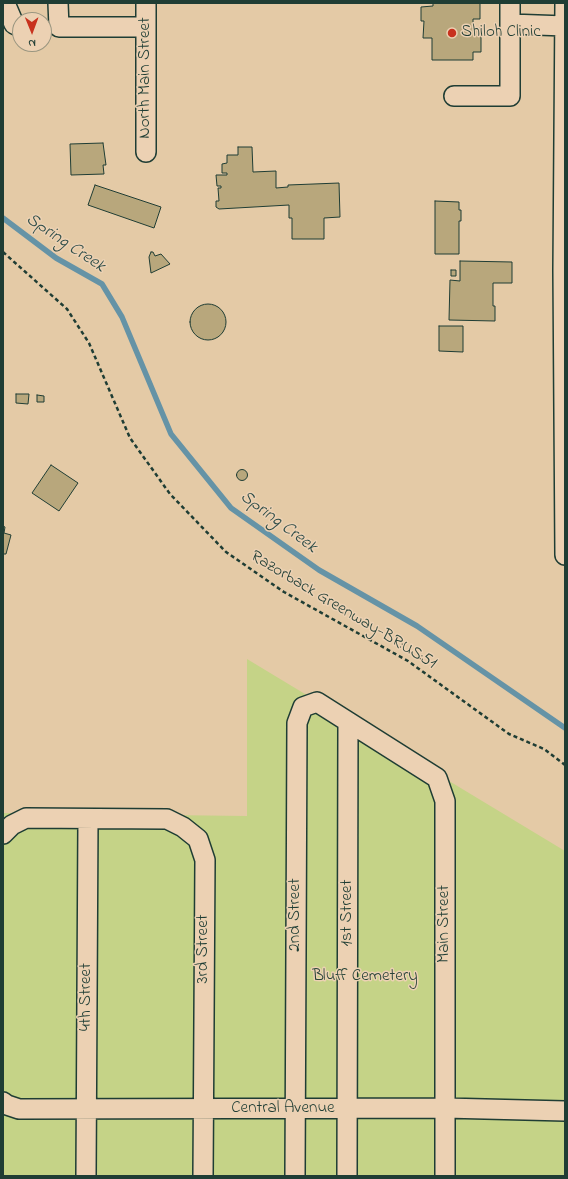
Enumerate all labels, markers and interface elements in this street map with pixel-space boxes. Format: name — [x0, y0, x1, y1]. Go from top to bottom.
north arrow — [12, 12, 52, 52]
street label: North Main Street — [136, 17, 156, 139]
place label: Shiloh Clinic — [461, 23, 541, 43]
marker: Shiloh Clinic — [446, 27, 458, 39]
text: N — [28, 35, 36, 51]
water label: Spring Creek — [21, 210, 109, 278]
water label: Spring Creek — [235, 487, 321, 559]
street label: Razorback Greenway-BR:US:51 — [246, 547, 440, 675]
street label: 2nd Street — [286, 878, 306, 952]
street label: 1st Street — [338, 880, 358, 946]
street label: Main Street — [435, 885, 455, 963]
street label: 3rd Street — [194, 915, 214, 983]
street label: 4th Street — [77, 963, 97, 1031]
park label: Bluff Cemetery — [312, 967, 418, 987]
street label: Central Avenue — [231, 1099, 335, 1119]

